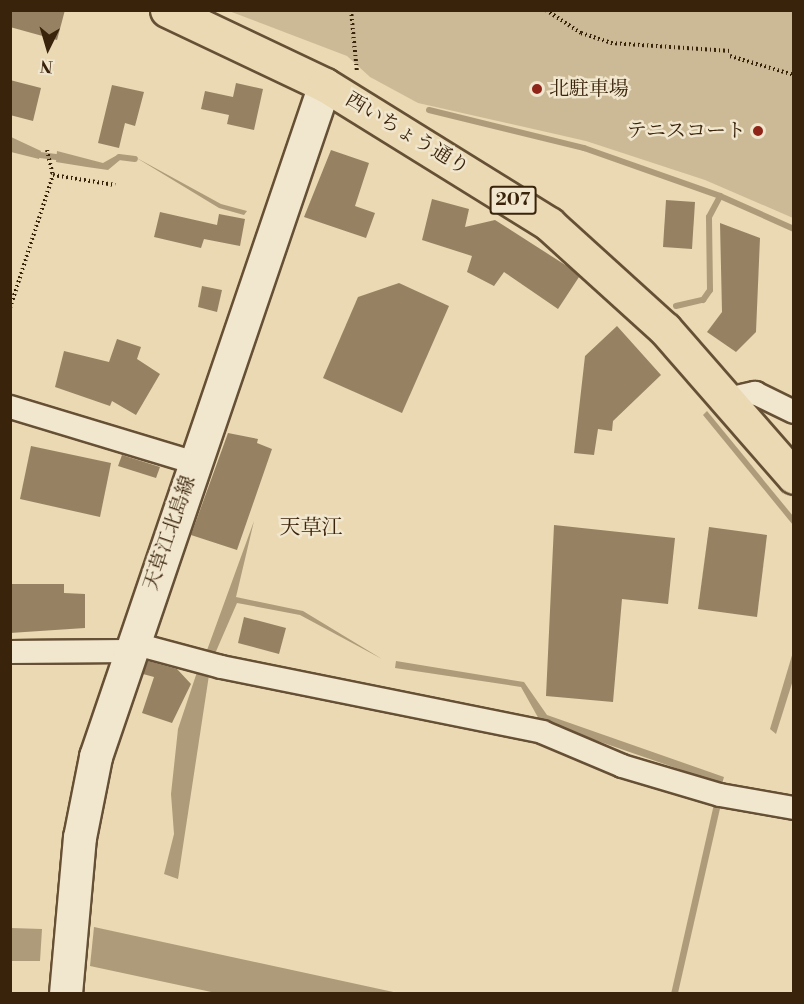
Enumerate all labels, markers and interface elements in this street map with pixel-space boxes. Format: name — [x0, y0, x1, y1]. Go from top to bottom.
north arrow — [18, 18, 78, 78]
text: N — [39, 55, 54, 76]
place label: 北駐車場 — [549, 77, 629, 101]
marker: 北駐車場 — [530, 82, 544, 96]
street label: 西いちょう通り — [341, 88, 473, 180]
place label: テニスコート — [626, 119, 746, 143]
marker: テニスコート — [751, 124, 765, 138]
road number: 207 — [489, 185, 537, 215]
street label: 天草江北島線 — [139, 472, 201, 594]
district label: 天草江 — [280, 515, 342, 541]

